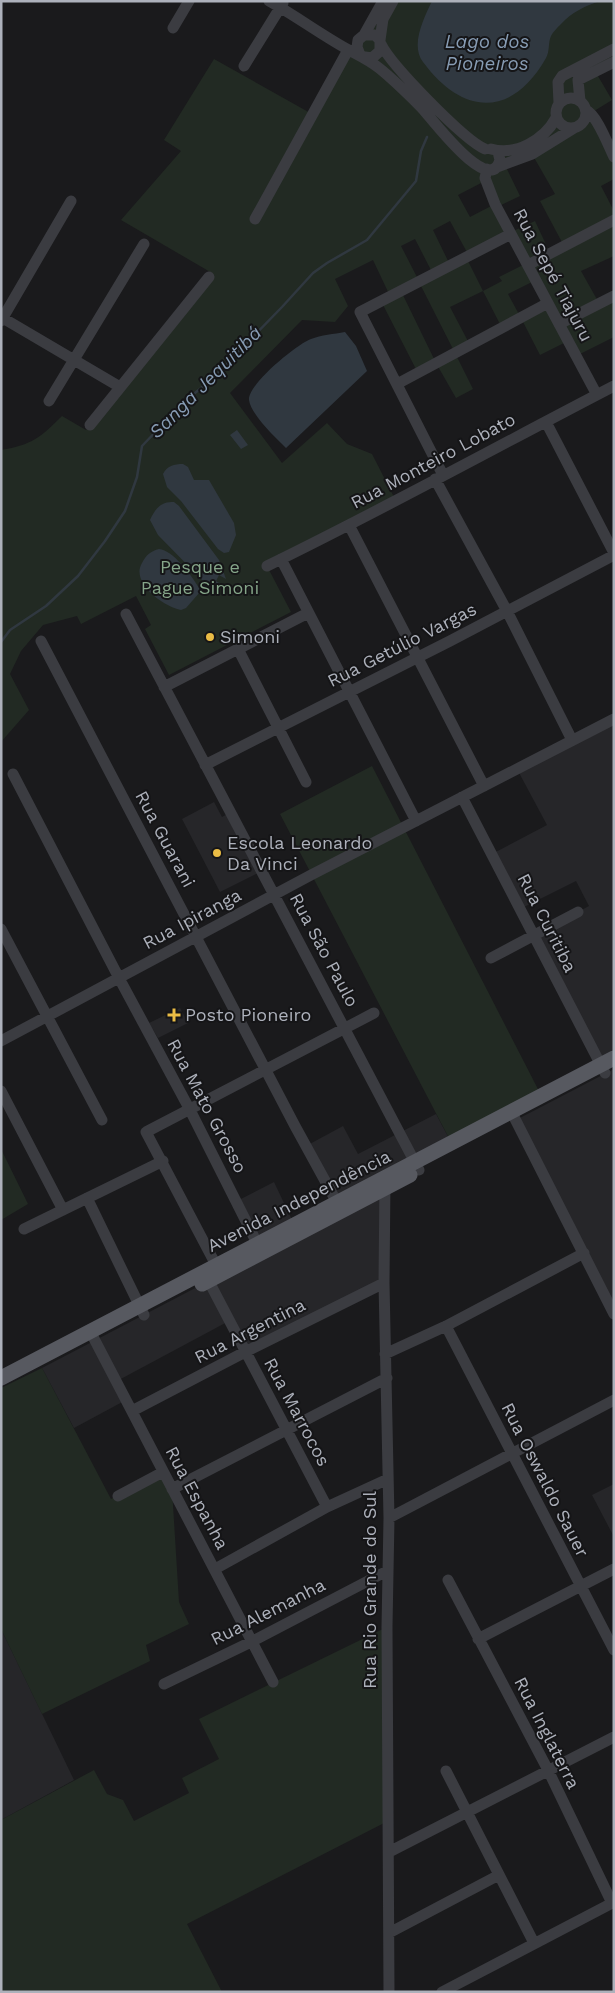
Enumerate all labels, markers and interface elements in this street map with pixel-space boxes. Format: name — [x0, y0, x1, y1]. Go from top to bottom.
water label: Lago dos Pioneiros — [445, 30, 530, 75]
street label: Rua Sepé Tiajuru — [509, 205, 597, 345]
water label: Sanga Jequitibá — [144, 321, 267, 443]
street label: Rua Monteiro Lobato — [347, 408, 519, 513]
park label: Pesque e Pague Simoni — [141, 556, 259, 598]
street label: Rua Getúlio Vargas — [324, 598, 480, 691]
place label: Simoni — [220, 626, 280, 647]
marker: Simoni — [204, 631, 216, 643]
street label: Rua Guarani — [131, 787, 200, 891]
place label: Escola Leonardo Da Vinci — [227, 832, 372, 874]
marker: Escola Leonardo Da Vinci — [211, 847, 223, 859]
street label: Rua Curitiba — [514, 870, 581, 976]
street label: Rua Ipiranga — [139, 884, 245, 953]
street label: Rua São Paulo — [286, 889, 363, 1010]
place label: Posto Pioneiro — [185, 1004, 311, 1025]
marker: Posto Pioneiro — [167, 1008, 181, 1022]
street label: Rua Mato Grosso — [163, 1035, 252, 1176]
street label: Avenida Independência — [204, 1145, 394, 1256]
street label: Rua Argentina — [191, 1294, 309, 1367]
street label: Rua Marrocos — [260, 1354, 335, 1470]
street label: Rua Oswaldo Sauer — [497, 1399, 593, 1560]
street label: Rua Espanha — [161, 1443, 233, 1553]
street label: Rua Rio Grande do Sul — [359, 1491, 380, 1689]
street label: Rua Alemanha — [207, 1574, 329, 1649]
street label: Rua Inglaterra — [510, 1673, 585, 1792]

